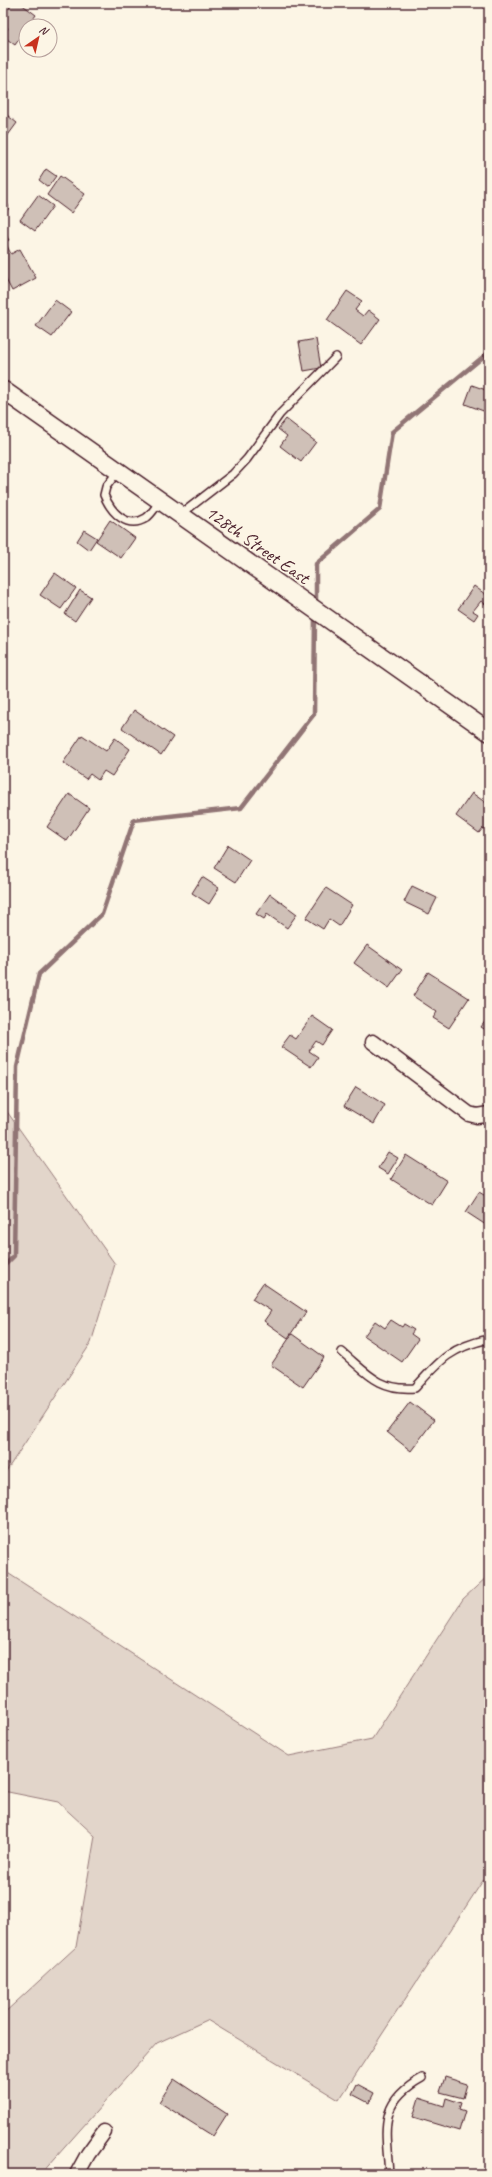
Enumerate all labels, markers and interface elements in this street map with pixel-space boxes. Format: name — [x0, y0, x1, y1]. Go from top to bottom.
north arrow — [18, 18, 58, 58]
text: N — [37, 22, 52, 39]
street label: 128th Street East — [201, 500, 315, 590]

